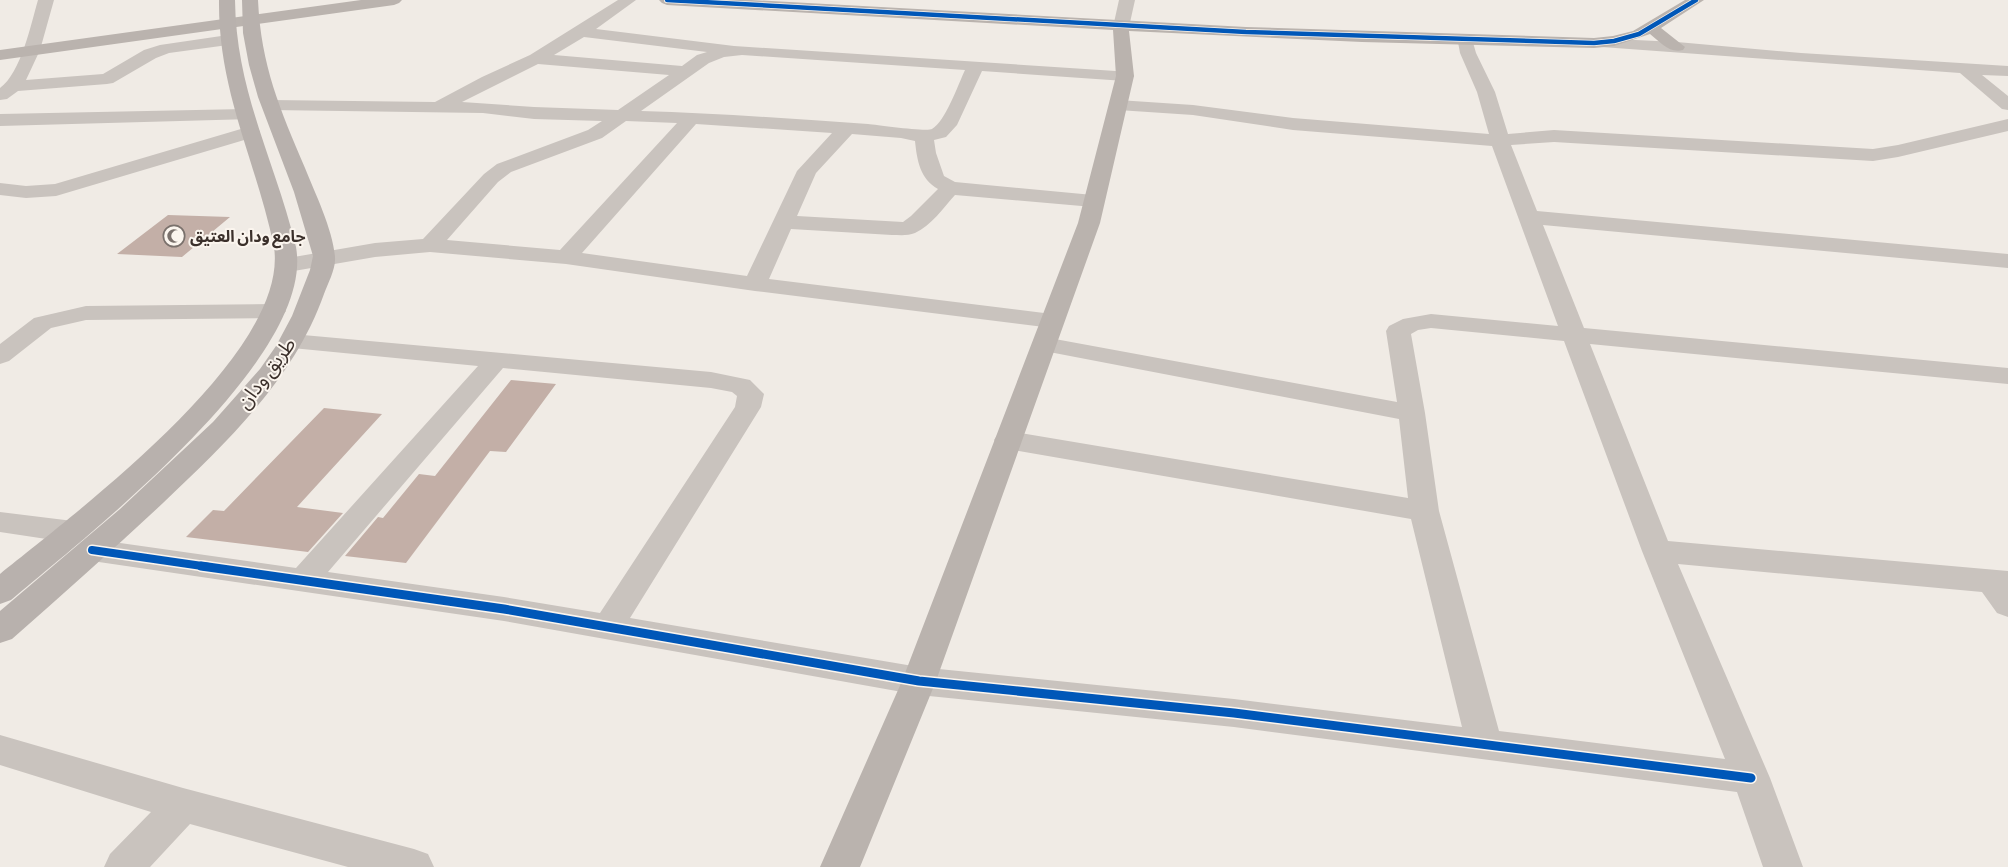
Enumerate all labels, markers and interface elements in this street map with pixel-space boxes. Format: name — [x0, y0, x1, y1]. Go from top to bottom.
mosque icon: جامع ودان العتيق — [162, 224, 186, 248]
place label: جامع ودان العتيق — [190, 229, 306, 249]
street label: طريق ودان — [234, 334, 301, 414]

